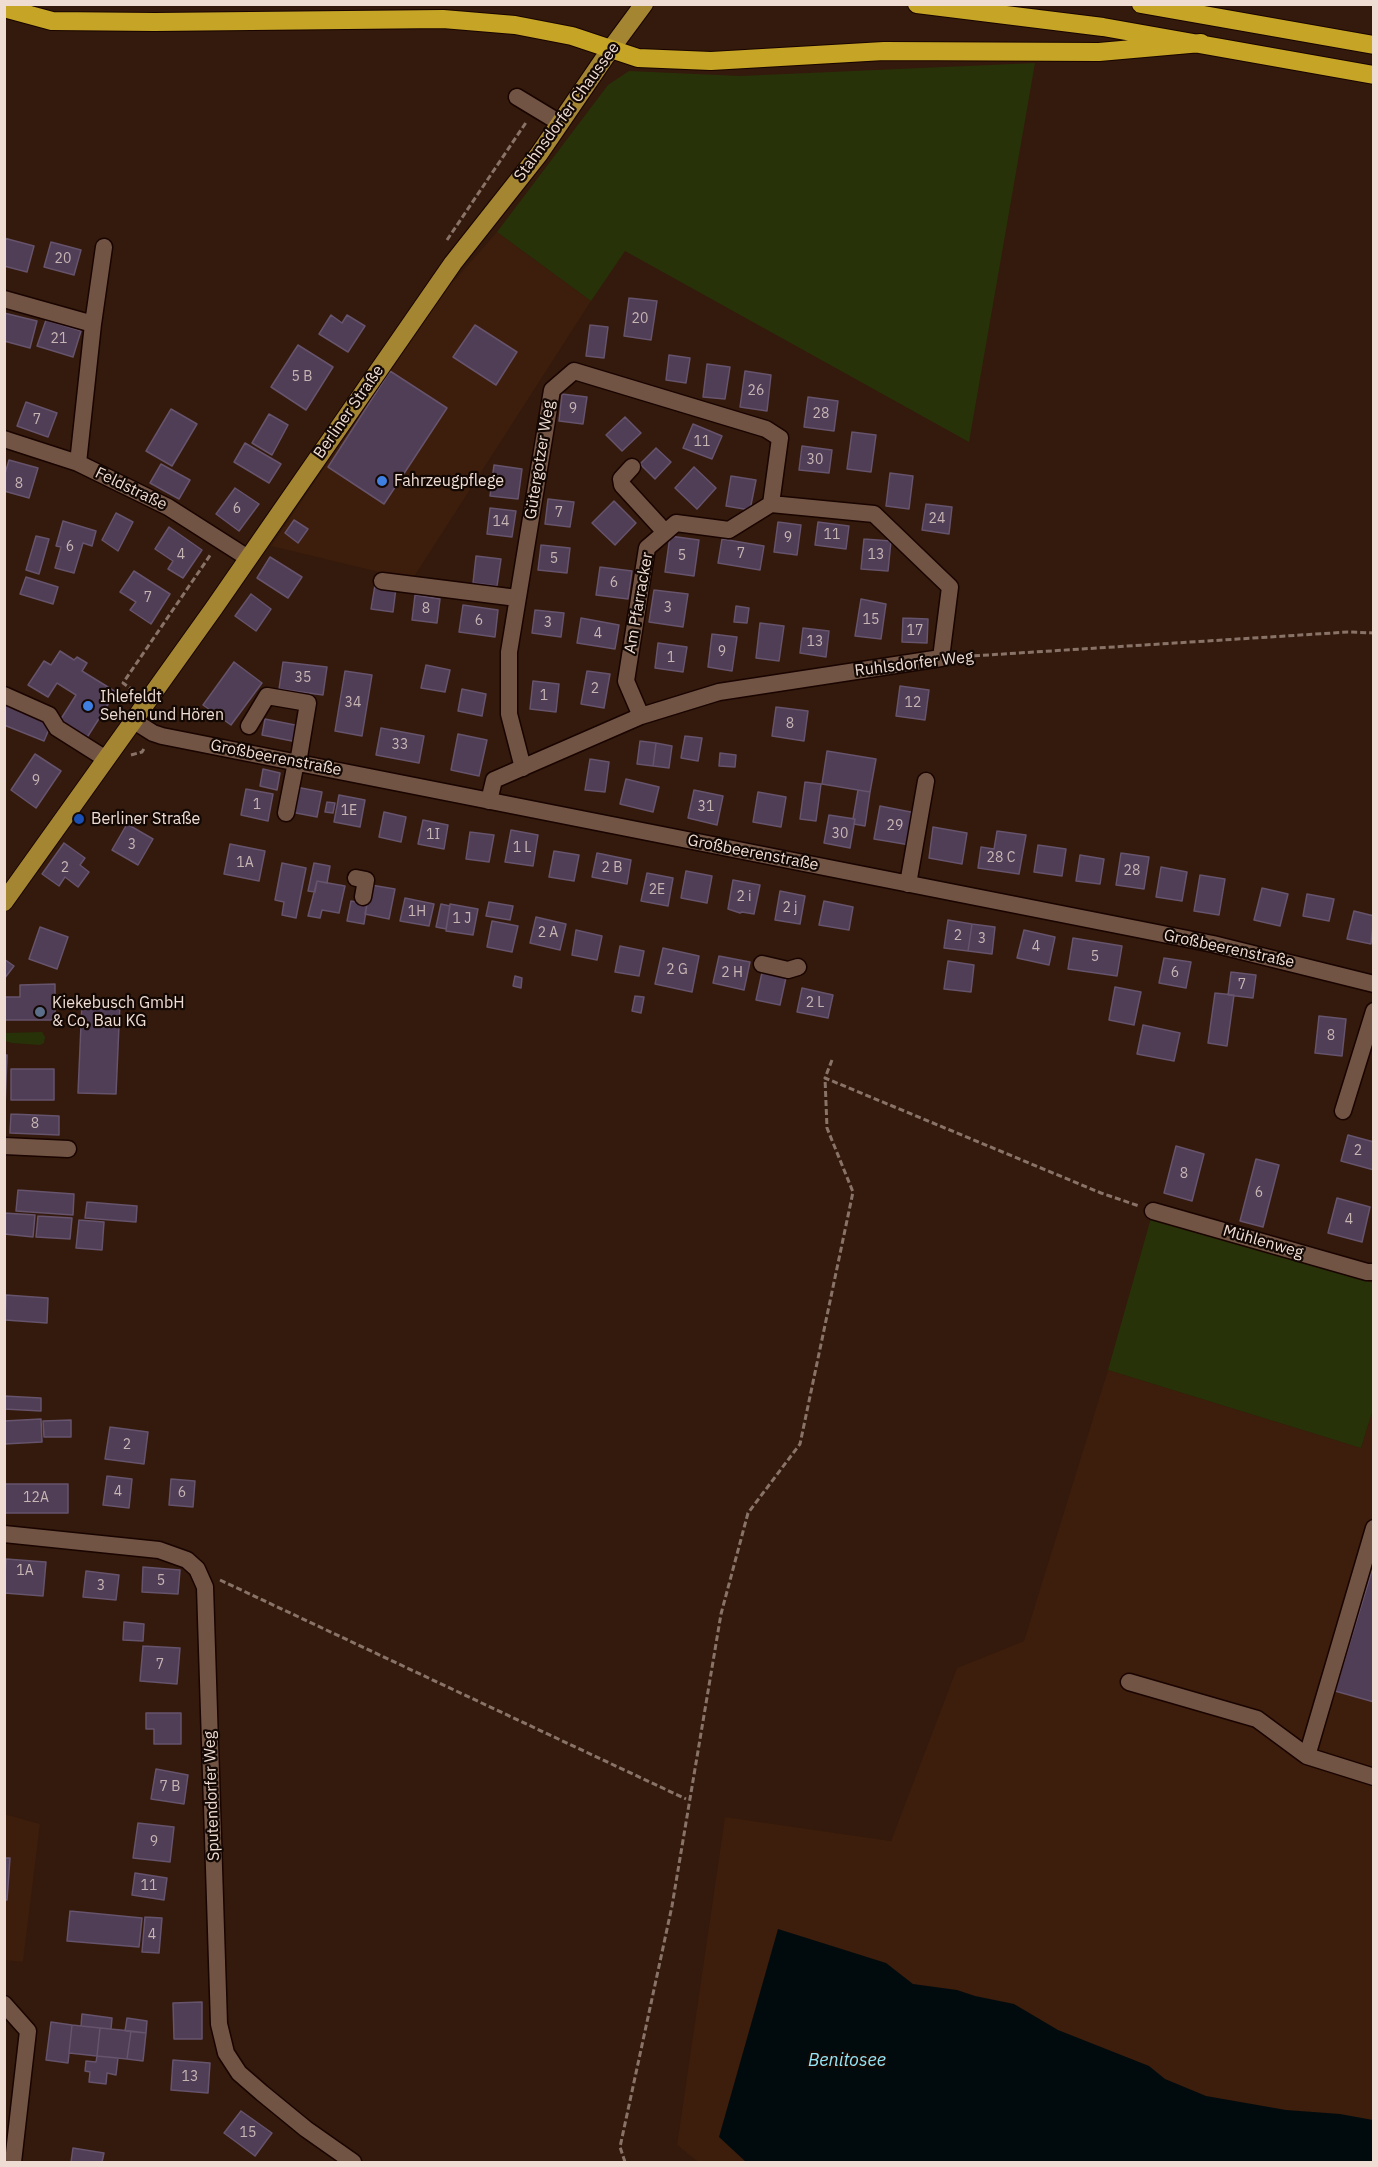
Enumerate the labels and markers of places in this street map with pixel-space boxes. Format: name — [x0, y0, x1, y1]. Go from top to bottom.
place label: Fahrzeugpflege — [394, 471, 504, 491]
marker: Fahrzeugpflege — [375, 474, 389, 488]
place label: Ihlefeldt Sehen und Hören — [100, 687, 224, 725]
marker: Ihlefeldt Sehen und Hören — [81, 699, 95, 713]
place label: Berliner Straße — [91, 809, 200, 829]
marker: Berliner Straße — [72, 812, 86, 826]
place label: Kiekebusch GmbH & Co, Bau KG — [52, 993, 185, 1031]
marker: Kiekebusch GmbH & Co, Bau KG — [33, 1005, 47, 1019]

